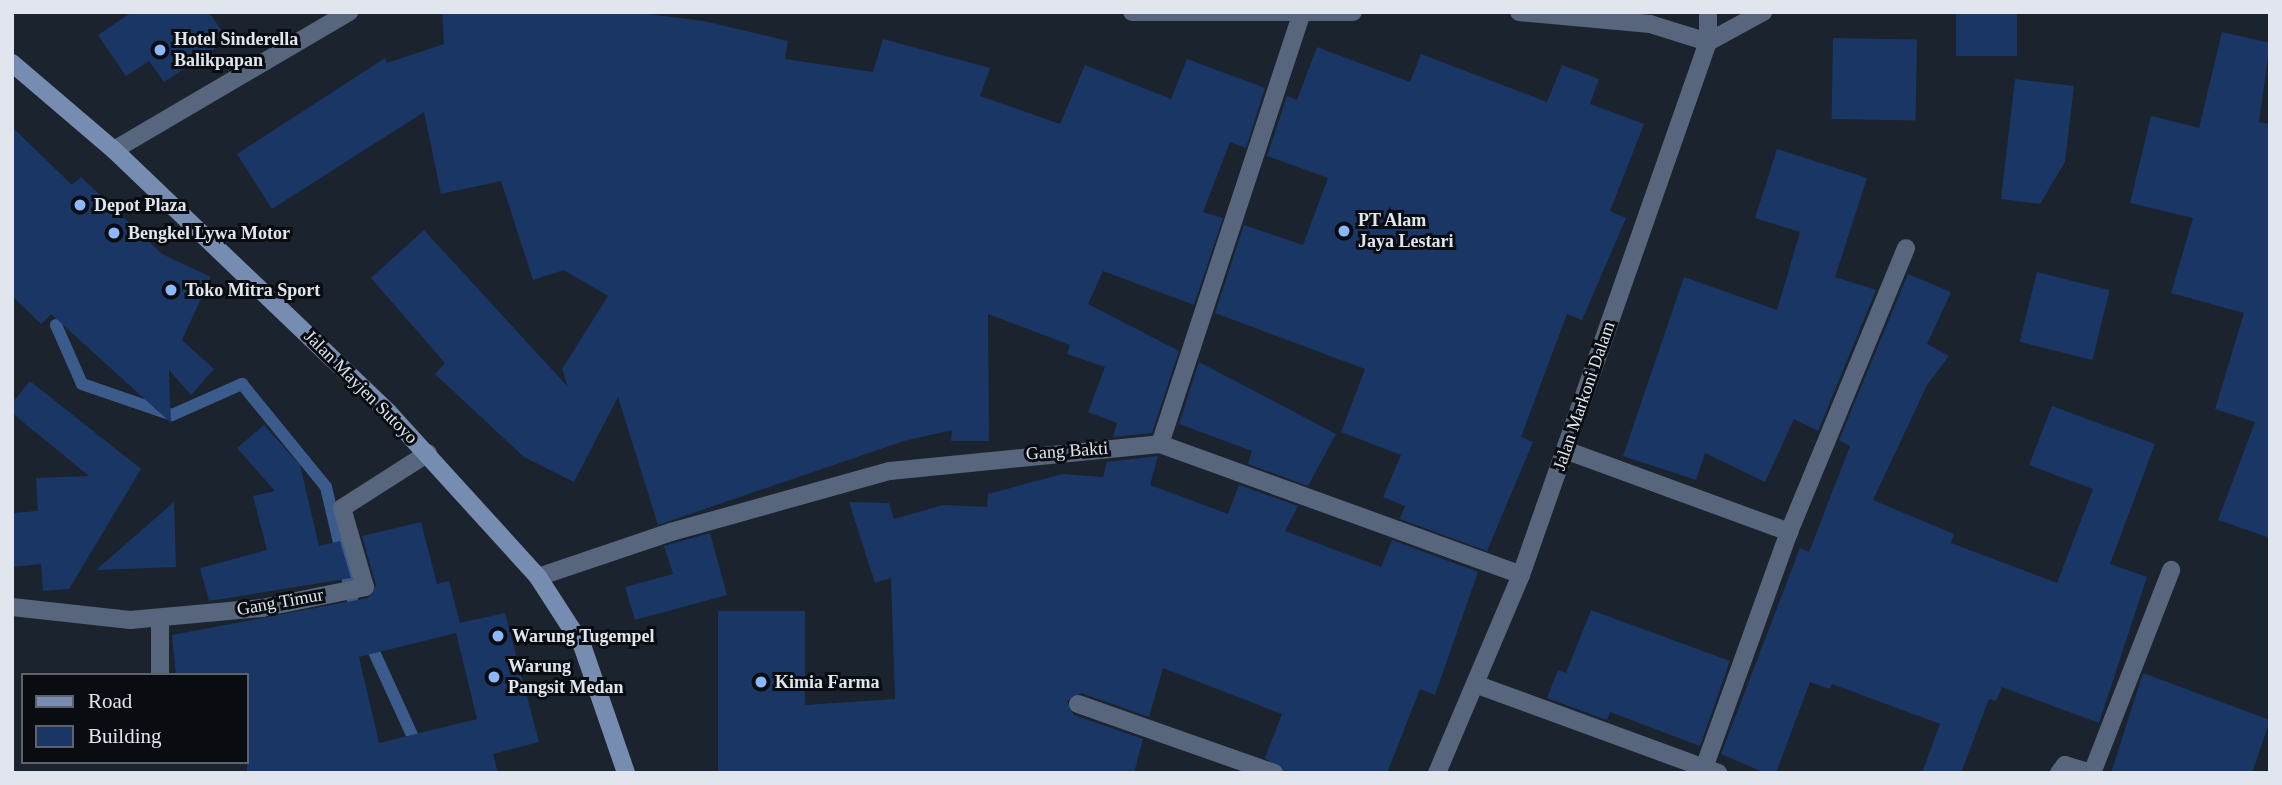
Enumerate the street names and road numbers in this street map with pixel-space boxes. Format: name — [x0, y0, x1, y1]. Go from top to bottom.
street label: Jalan Markoni Dalam — [1548, 319, 1620, 473]
street label: Jalan Mayjen Sutoyo — [300, 326, 422, 448]
street label: Gang Bakti — [1025, 437, 1109, 465]
street label: Gang Timur — [235, 584, 325, 620]

